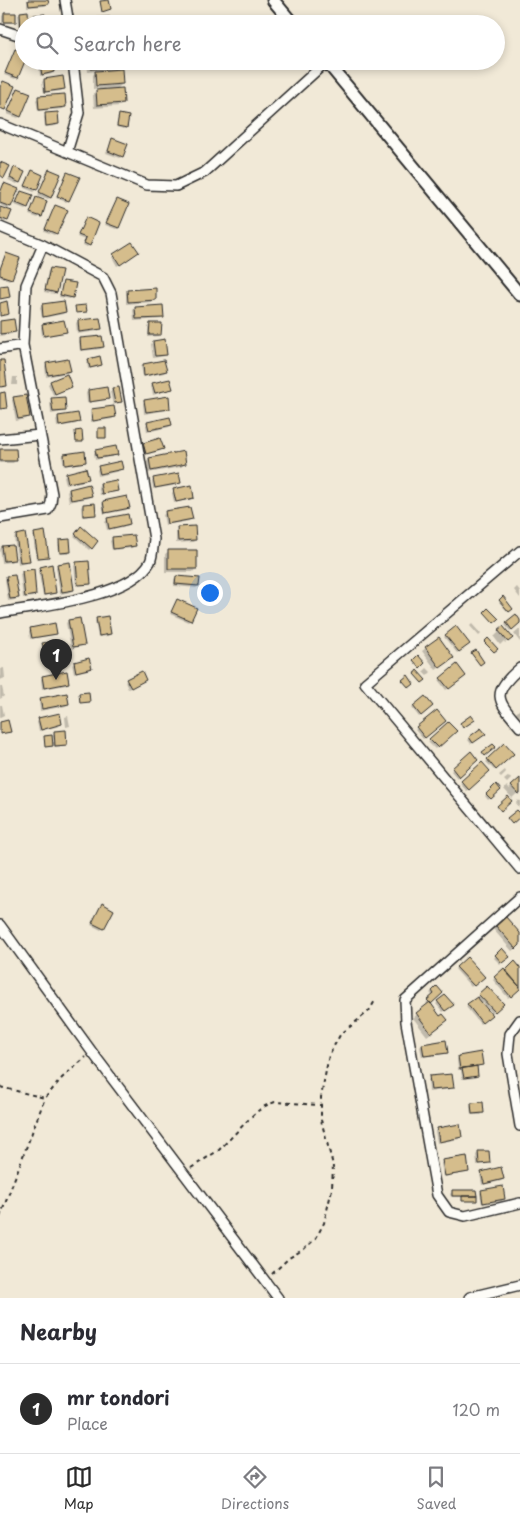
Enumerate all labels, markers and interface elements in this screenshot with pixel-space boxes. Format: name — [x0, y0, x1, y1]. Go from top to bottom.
search box — [15, 15, 505, 70]
icon: search — [33, 29, 61, 57]
text: Search here — [73, 29, 182, 57]
your location — [197, 580, 223, 606]
pin: 1 — [40, 639, 72, 680]
text: Nearby — [20, 1315, 97, 1347]
text: mr tondori — [67, 1383, 170, 1411]
text: 1 — [32, 1397, 40, 1421]
text: 120 m — [453, 1397, 500, 1421]
text: Place — [67, 1411, 108, 1435]
tab: Map — [64, 1463, 94, 1514]
tab: Directions — [221, 1463, 289, 1514]
tab: Saved — [417, 1463, 456, 1514]

